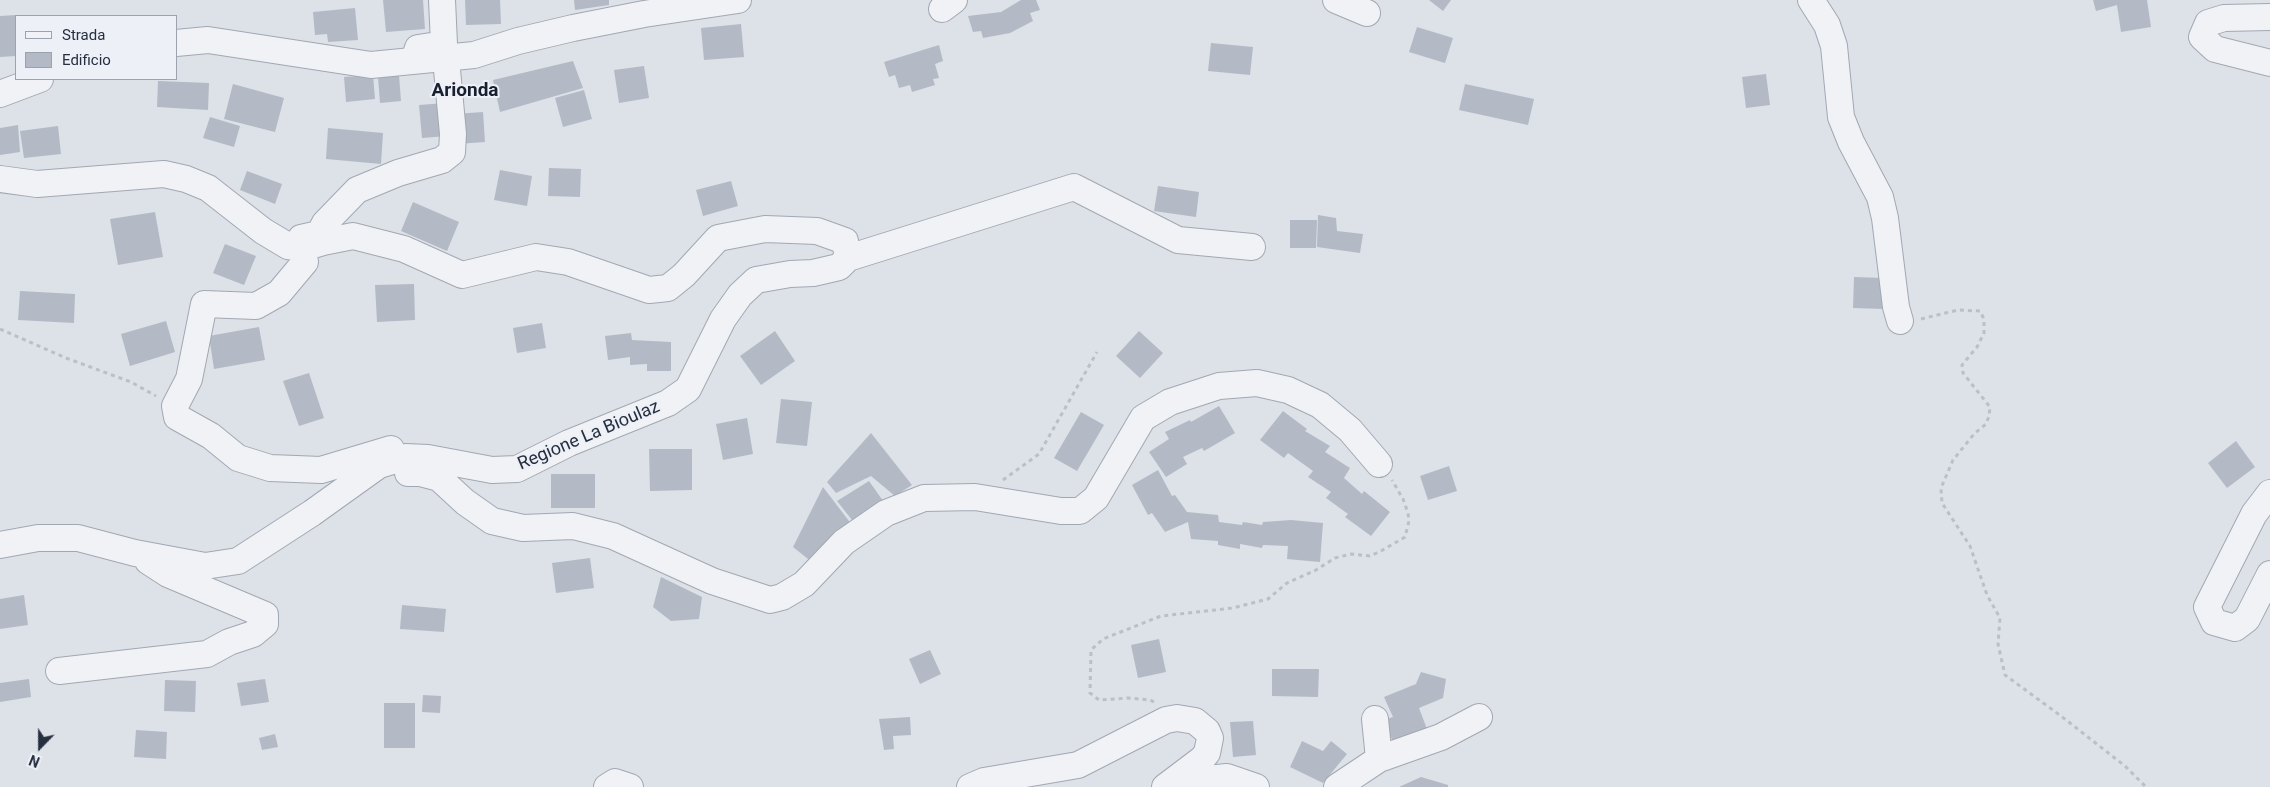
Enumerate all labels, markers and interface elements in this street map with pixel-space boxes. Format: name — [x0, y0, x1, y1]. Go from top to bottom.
legend — [15, 15, 178, 80]
text: Strada — [62, 26, 105, 44]
text: Edificio — [62, 51, 111, 69]
district label: Arionda — [432, 80, 498, 102]
street label: Regione La Bioulaz — [515, 396, 663, 476]
north arrow — [15, 722, 65, 772]
text: N — [27, 752, 42, 770]

